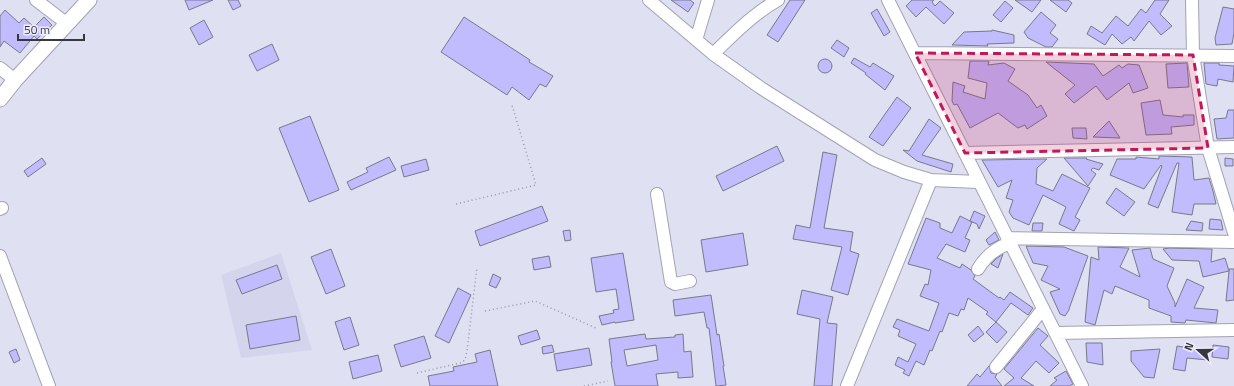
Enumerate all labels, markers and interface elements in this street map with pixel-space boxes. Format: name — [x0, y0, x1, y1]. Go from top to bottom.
scale bar — [18, 16, 84, 42]
text: 50 m — [24, 20, 50, 39]
north arrow — [1178, 330, 1218, 370]
text: N — [1180, 340, 1197, 353]

